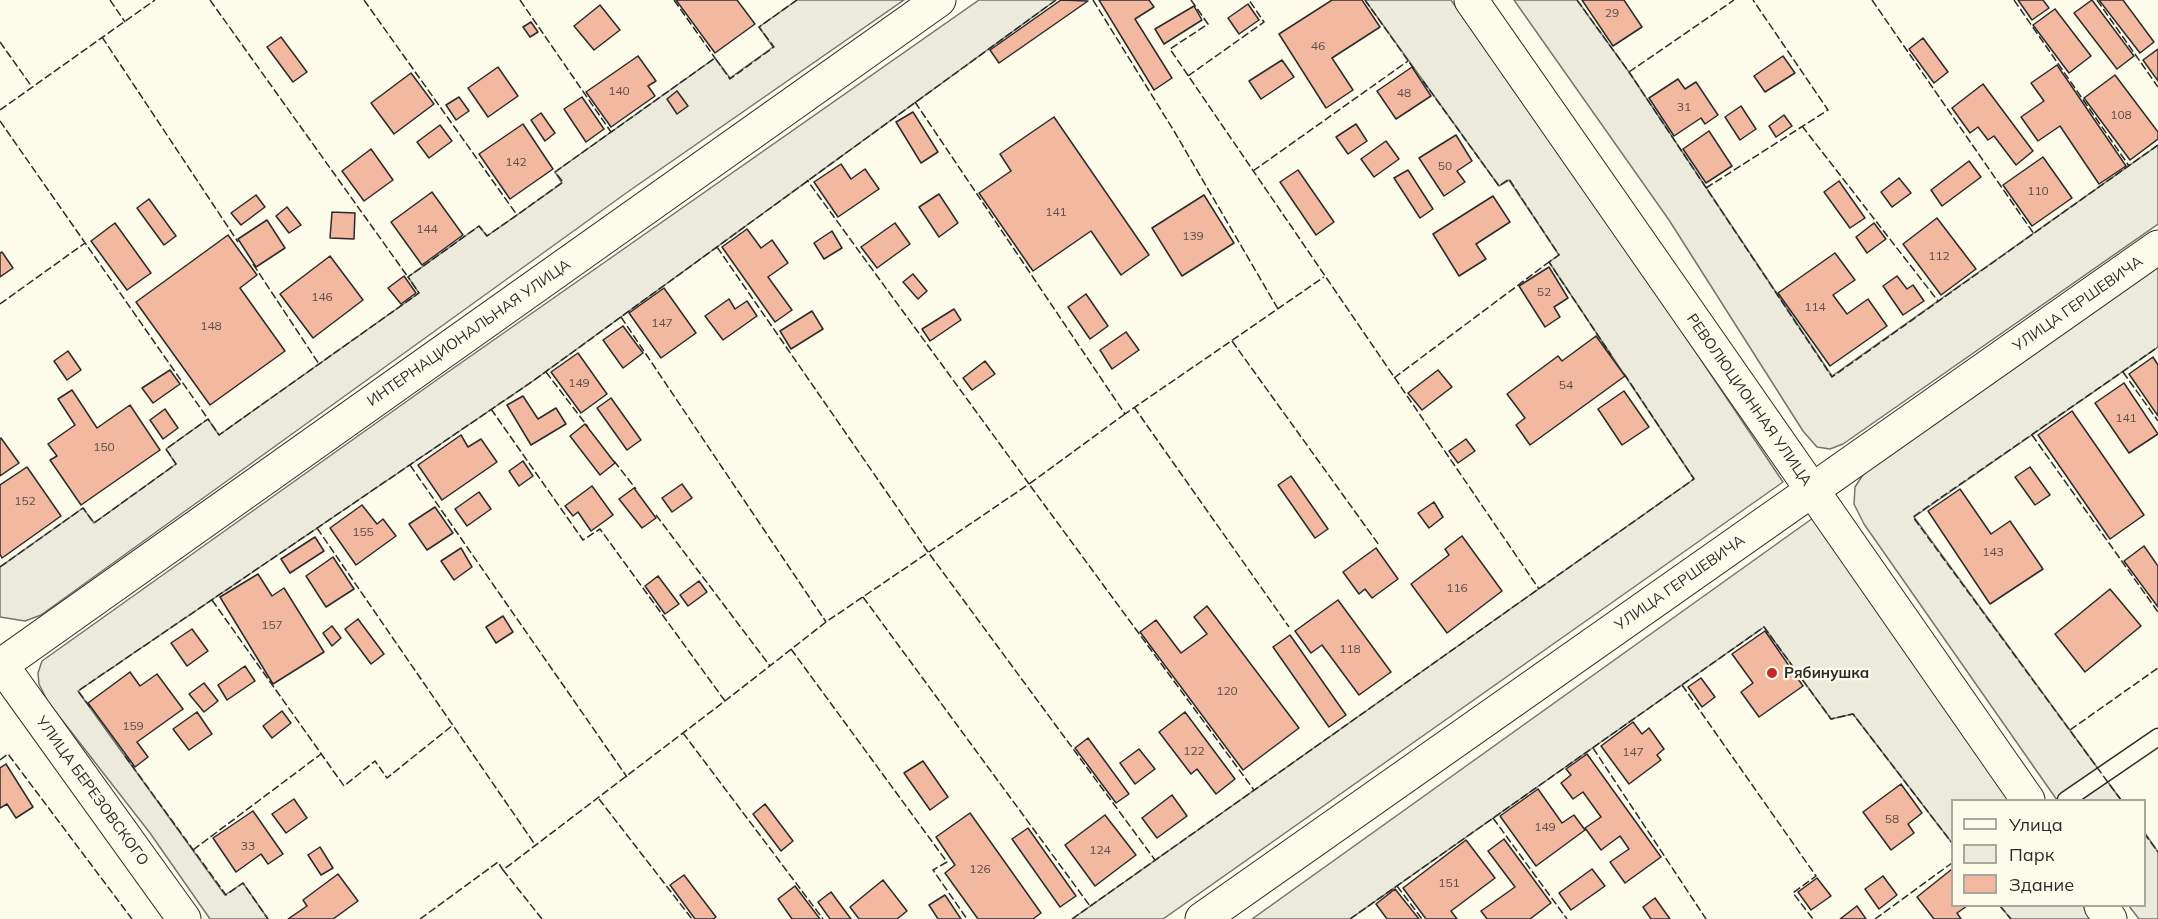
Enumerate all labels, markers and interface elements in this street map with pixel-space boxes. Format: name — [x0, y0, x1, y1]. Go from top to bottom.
house number: 29 — [1605, 6, 1619, 20]
house number: 46 — [1311, 39, 1325, 53]
house number: 140 — [608, 84, 630, 98]
house number: 48 — [1397, 86, 1411, 100]
house number: 31 — [1677, 100, 1691, 114]
house number: 108 — [2110, 108, 2132, 122]
house number: 142 — [505, 155, 527, 169]
house number: 50 — [1438, 159, 1452, 173]
house number: 110 — [2027, 184, 2049, 198]
house number: 141 — [1045, 205, 1067, 219]
house number: 144 — [416, 222, 438, 236]
house number: 139 — [1182, 229, 1204, 243]
house number: 112 — [1928, 249, 1950, 263]
street label: УЛИЦА ГЕРШЕВИЧА — [2010, 252, 2146, 356]
street label: ИНТЕРНАЦИОНАЛЬНАЯ УЛИЦА — [364, 256, 574, 410]
house number: 52 — [1537, 285, 1551, 299]
house number: 146 — [311, 290, 333, 304]
house number: 114 — [1804, 300, 1826, 314]
street label: РЕВОЛЮЦИОННАЯ УЛИЦА — [1683, 310, 1815, 490]
house number: 147 — [651, 316, 673, 330]
house number: 148 — [200, 319, 222, 333]
house number: 149 — [568, 376, 590, 390]
house number: 54 — [1559, 378, 1573, 392]
house number: 141 — [2115, 411, 2137, 425]
house number: 150 — [93, 440, 115, 454]
house number: 152 — [14, 494, 36, 508]
house number: 155 — [352, 525, 374, 539]
street label: УЛИЦА ГЕРШЕВИЧА — [1612, 531, 1748, 635]
house number: 143 — [1982, 545, 2004, 559]
house number: 116 — [1446, 581, 1468, 595]
house number: 157 — [261, 618, 283, 632]
house number: 118 — [1339, 642, 1361, 656]
place label: Рябинушка — [1784, 664, 1869, 682]
marker: Рябинушка — [1765, 666, 1779, 680]
house number: 120 — [1216, 684, 1238, 698]
street label: УЛИЦА БЕРЕЗОВСКОГО — [32, 713, 152, 869]
house number: 159 — [122, 719, 144, 733]
house number: 122 — [1183, 744, 1205, 758]
house number: 147 — [1622, 745, 1644, 759]
legend — [1951, 799, 2146, 907]
house number: 58 — [1885, 812, 1899, 826]
text: Улица — [2009, 813, 2063, 836]
house number: 149 — [1534, 820, 1556, 834]
house number: 33 — [241, 839, 255, 853]
house number: 124 — [1089, 843, 1111, 857]
text: Парк — [2009, 843, 2054, 866]
house number: 126 — [969, 862, 991, 876]
text: Здание — [2009, 873, 2074, 896]
house number: 151 — [1438, 876, 1460, 890]

